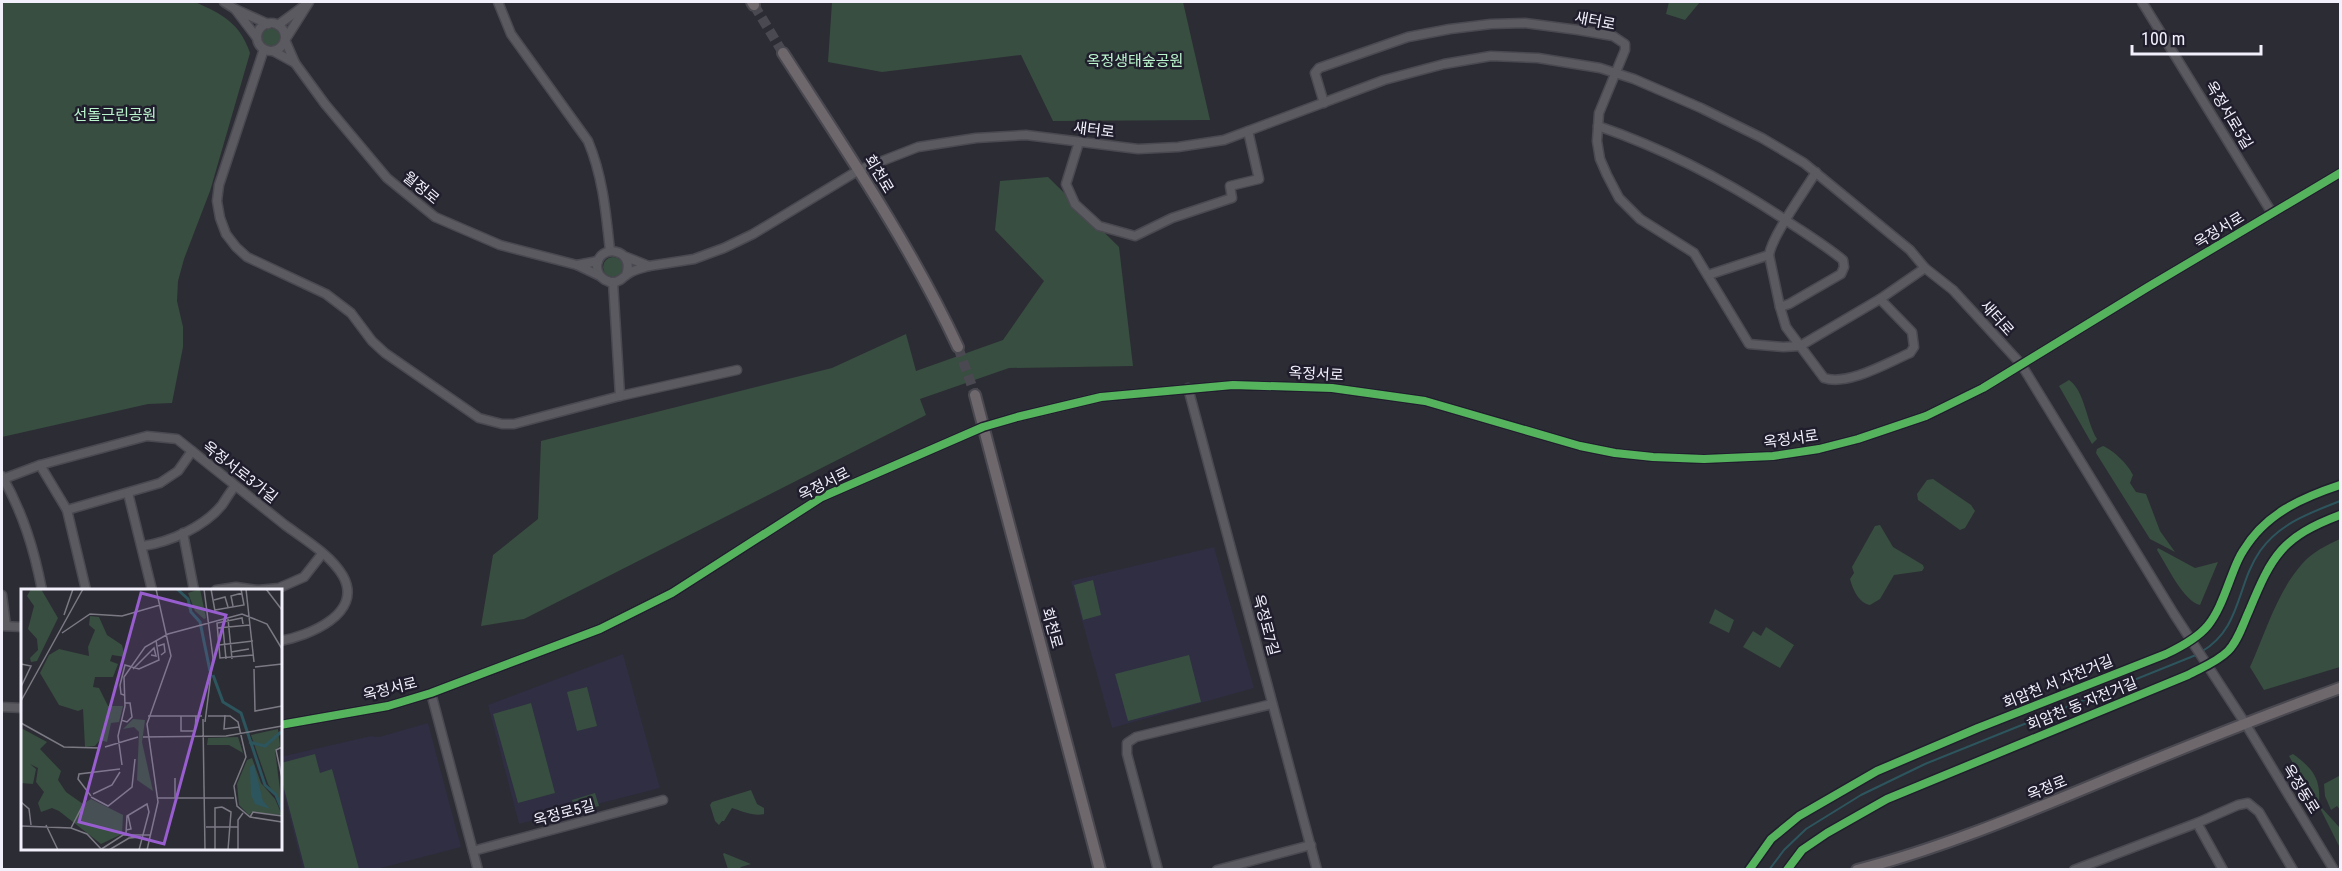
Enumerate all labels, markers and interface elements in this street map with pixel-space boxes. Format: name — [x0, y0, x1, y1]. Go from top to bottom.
street label: 새터로 — [1573, 8, 1617, 34]
scale bar — [2132, 18, 2261, 56]
text: 100 m — [2141, 28, 2185, 49]
park label: 옥정생태숲공원 — [1087, 52, 1183, 70]
street label: 옥정서로5길 — [2202, 78, 2256, 152]
park label: 선돌근린공원 — [74, 106, 156, 124]
street label: 새터로 — [1072, 119, 1116, 141]
street label: 회천로 — [861, 152, 897, 196]
street label: 월정로 — [399, 168, 443, 208]
street label: 옥정서로 — [2191, 208, 2247, 252]
street label: 새터로 — [1976, 297, 2018, 339]
street label: 옥정서로 — [1288, 364, 1344, 384]
street label: 옥정서로 — [1762, 426, 1820, 452]
street label: 옥정서로3가길 — [199, 437, 281, 507]
street label: 옥정서로 — [795, 463, 853, 505]
inset map — [21, 589, 282, 850]
street label: 옥정로7길 — [1249, 592, 1283, 658]
street label: 회천로 — [1038, 606, 1066, 650]
street label: 회암천 서 자전거길 — [2000, 652, 2116, 712]
street label: 옥정서로 — [361, 674, 419, 704]
street label: 회암천 동 자전거길 — [2024, 674, 2140, 734]
street label: 옥정동로 — [2279, 761, 2323, 817]
street label: 옥정로 — [2024, 772, 2070, 804]
street label: 옥정로5길 — [531, 796, 597, 830]

